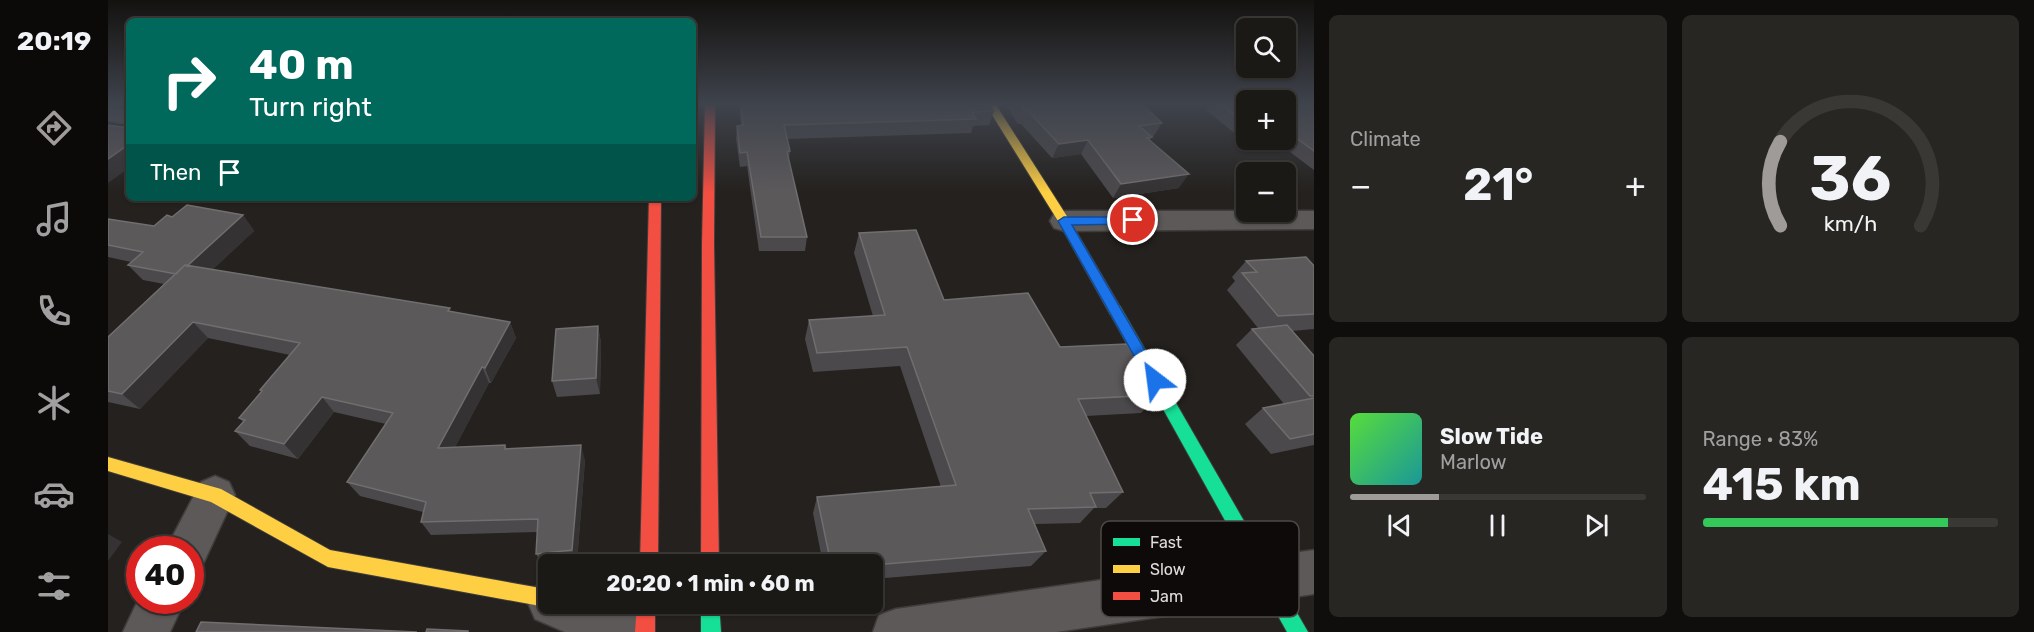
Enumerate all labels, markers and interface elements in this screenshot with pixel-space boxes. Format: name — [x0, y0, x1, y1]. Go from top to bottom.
map controls — [1236, 18, 1296, 222]
button: search — [1236, 18, 1296, 78]
text: 20:19 — [17, 25, 91, 57]
text: 40 m — [249, 40, 354, 90]
icon: right — [150, 42, 228, 120]
button: + — [1236, 90, 1296, 150]
text: Turn right — [249, 91, 372, 123]
icon: directions — [33, 107, 75, 149]
text: Climate — [1350, 127, 1421, 151]
text: 36 — [1809, 142, 1891, 216]
icon: arrive — [213, 156, 246, 189]
text: 21° — [1463, 158, 1533, 211]
text: Then — [150, 159, 201, 186]
button: − — [1236, 162, 1296, 222]
text: − — [1350, 166, 1371, 205]
text: + — [1625, 166, 1645, 205]
pin — [1107, 194, 1158, 245]
icon: music — [33, 198, 75, 240]
icon: arrive — [1116, 203, 1149, 236]
text: km/h — [1823, 211, 1877, 236]
icon: phone — [33, 290, 75, 332]
position arrow — [1123, 348, 1187, 412]
icon: climate — [33, 382, 75, 424]
text: Slow Tide — [1440, 423, 1543, 450]
text: Range · 83% — [1703, 427, 1818, 451]
text: Marlow — [1440, 450, 1507, 474]
text: 415 km — [1703, 458, 1861, 511]
icon: car — [33, 473, 75, 515]
icon: previous — [1383, 509, 1416, 542]
icon: pause — [1481, 509, 1514, 542]
icon: next — [1580, 509, 1613, 542]
legend — [1101, 521, 1299, 617]
text: Fast — [1150, 533, 1182, 552]
speed limit sign: 40 — [126, 536, 204, 614]
text: Slow — [1150, 560, 1186, 579]
icon: filters — [33, 565, 75, 607]
text: 20:20 · 1 min · 60 m — [606, 570, 815, 597]
text: Jam — [1150, 587, 1183, 606]

